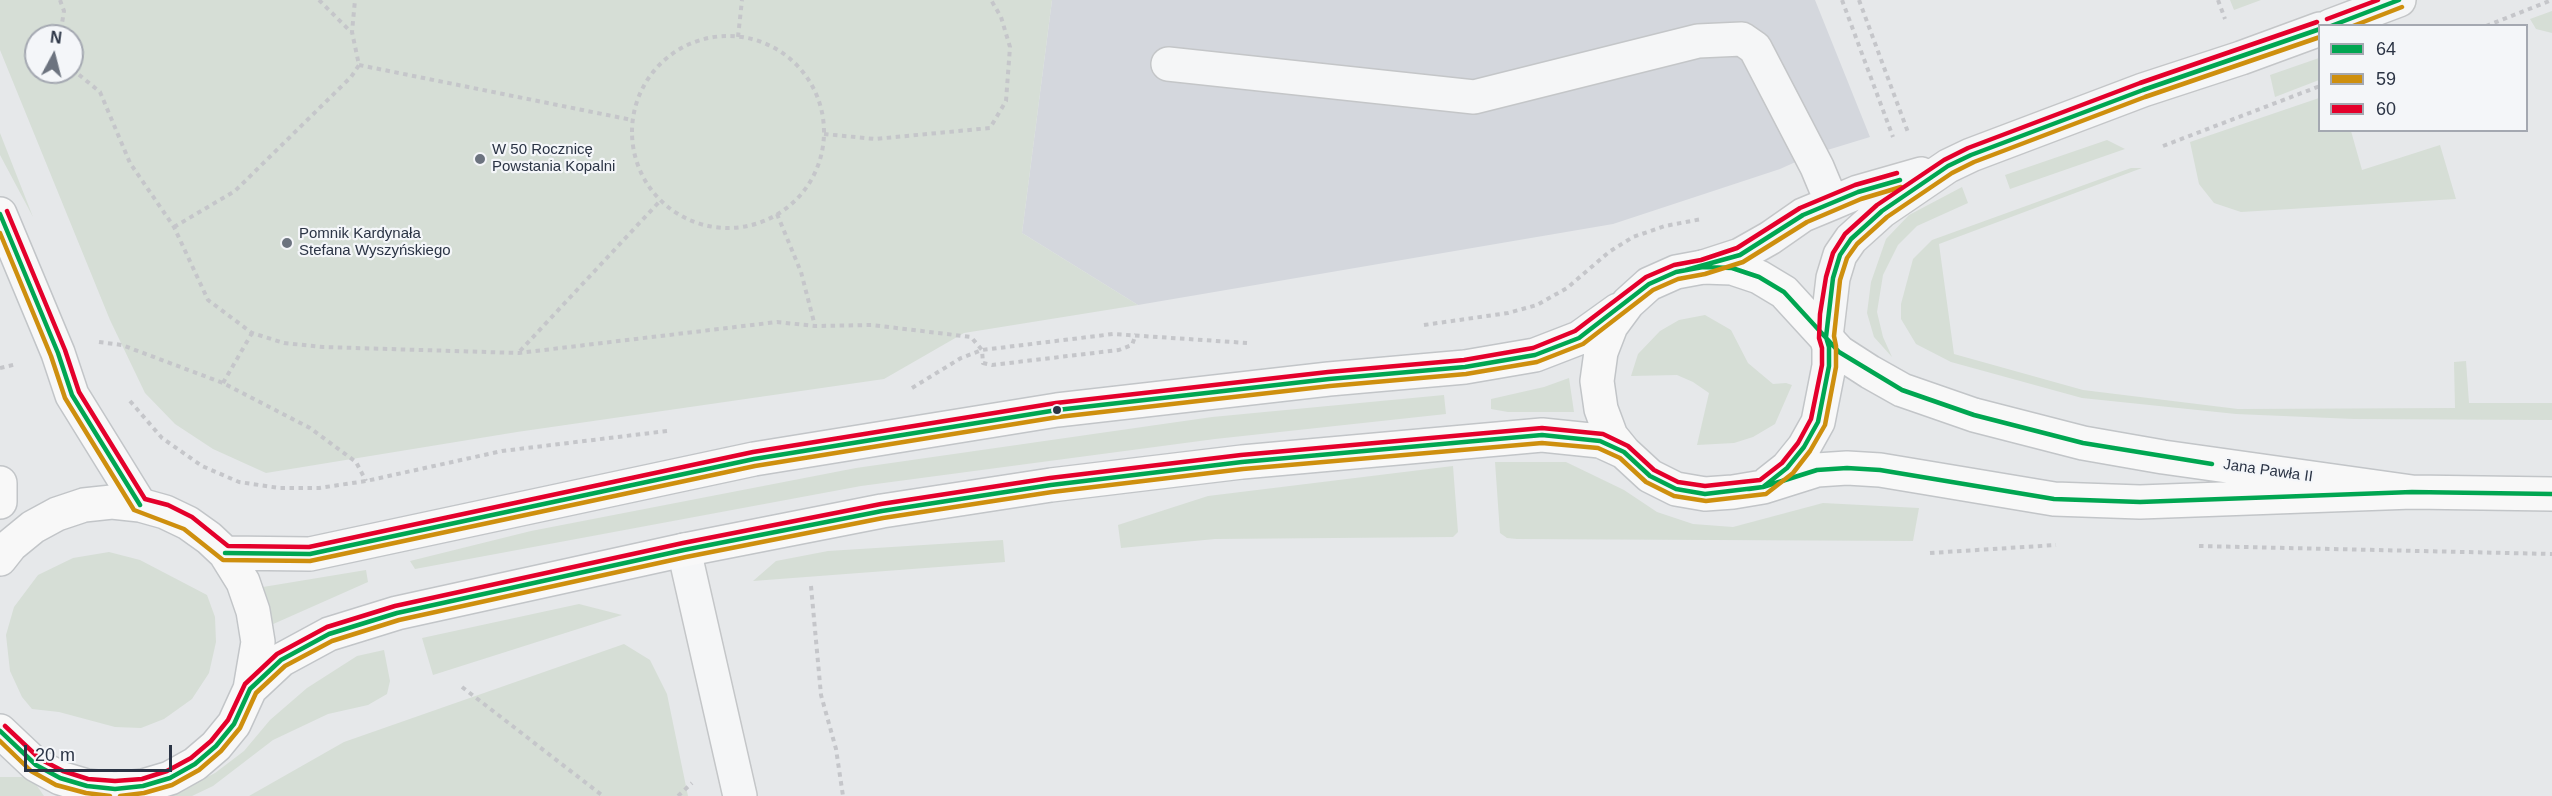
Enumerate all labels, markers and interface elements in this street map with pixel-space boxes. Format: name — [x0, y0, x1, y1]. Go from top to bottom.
north arrow — [24, 24, 84, 84]
legend — [2318, 24, 2528, 132]
text: N — [49, 28, 63, 47]
text: 64 — [2376, 39, 2396, 59]
text: 59 — [2376, 69, 2396, 89]
text: 60 — [2376, 99, 2396, 119]
place label: W 50 Rocznicę Powstania Kopalni — [492, 141, 615, 176]
marker: W 50 Rocznicę Powstania Kopalni — [473, 152, 487, 166]
place label: Pomnik Kardynała Stefana Wyszyńskiego — [299, 225, 451, 260]
marker: Pomnik Kardynała Stefana Wyszyńskiego — [280, 236, 294, 250]
unlabelled marker — [1051, 404, 1063, 416]
street label: Jana Pawła II — [2222, 456, 2314, 486]
scale bar — [27, 733, 176, 771]
text: 20 m — [35, 745, 75, 765]

